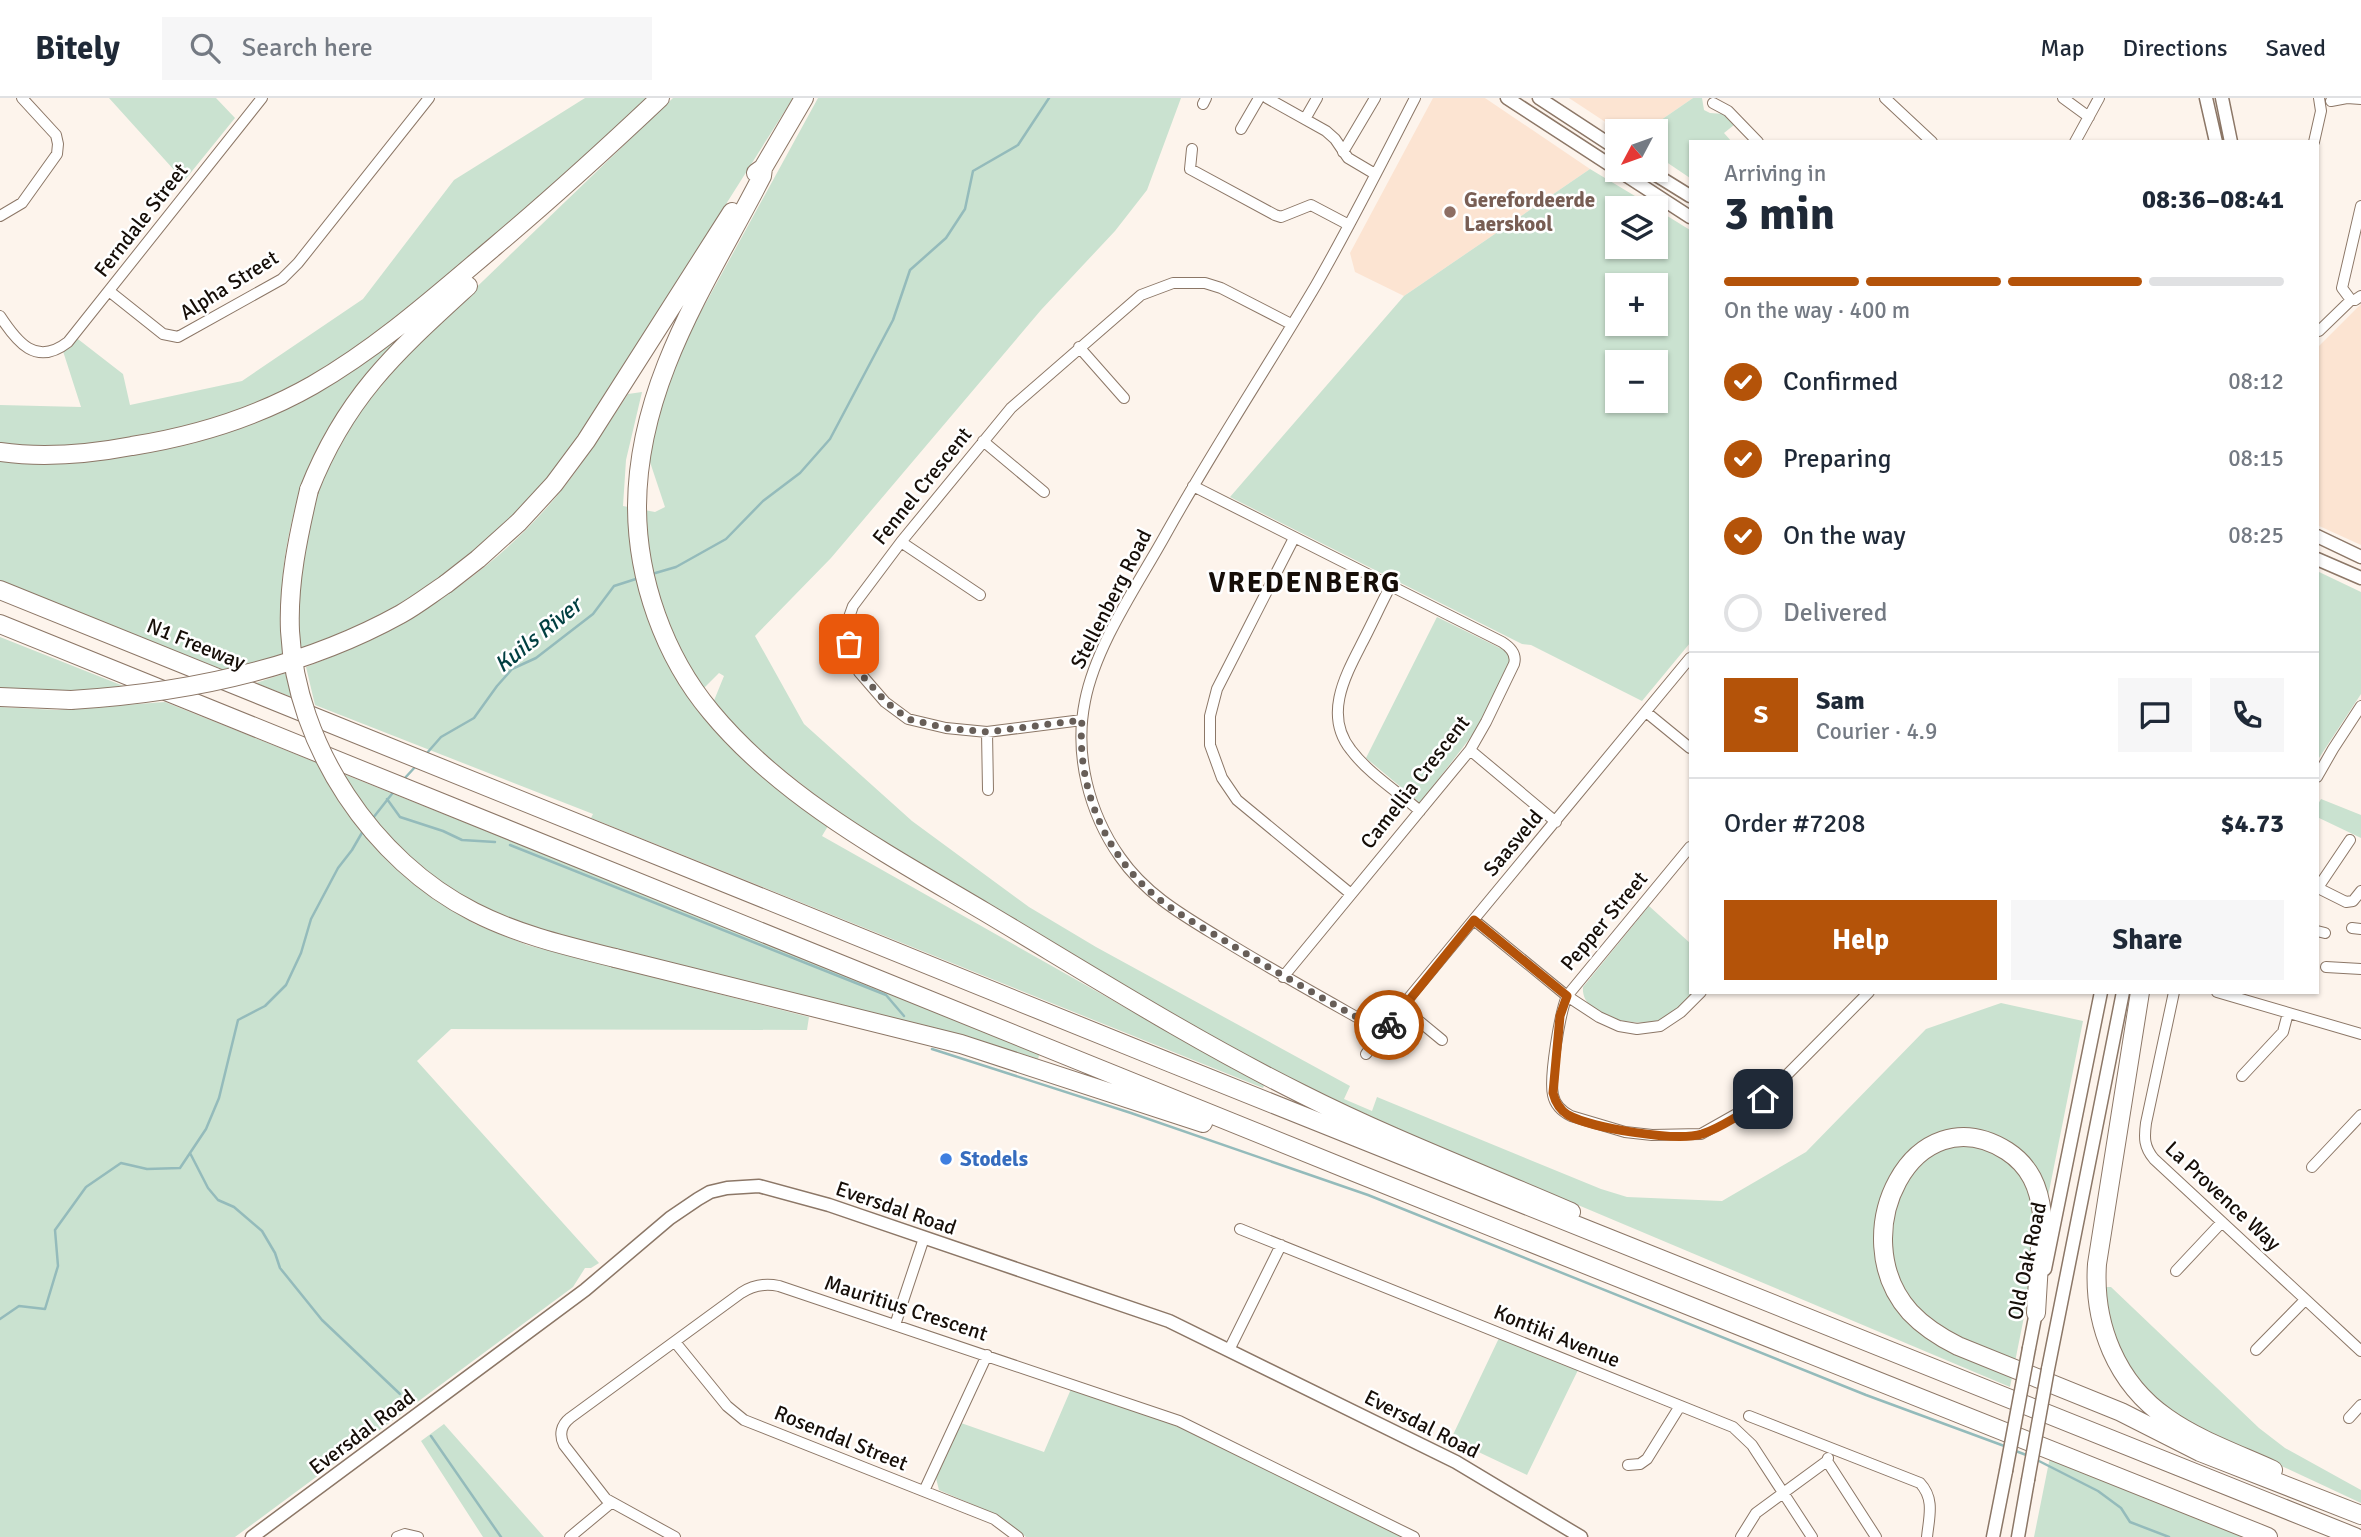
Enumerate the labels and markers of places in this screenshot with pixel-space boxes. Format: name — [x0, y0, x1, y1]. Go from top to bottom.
place label: Gerefordeerde Laerskool — [1464, 187, 1595, 237]
marker: Gerefordeerde Laerskool — [1442, 204, 1458, 220]
pin — [819, 614, 879, 674]
pin — [1733, 1069, 1793, 1129]
place label: Stodels — [960, 1146, 1028, 1172]
marker: Stodels — [938, 1151, 954, 1167]

